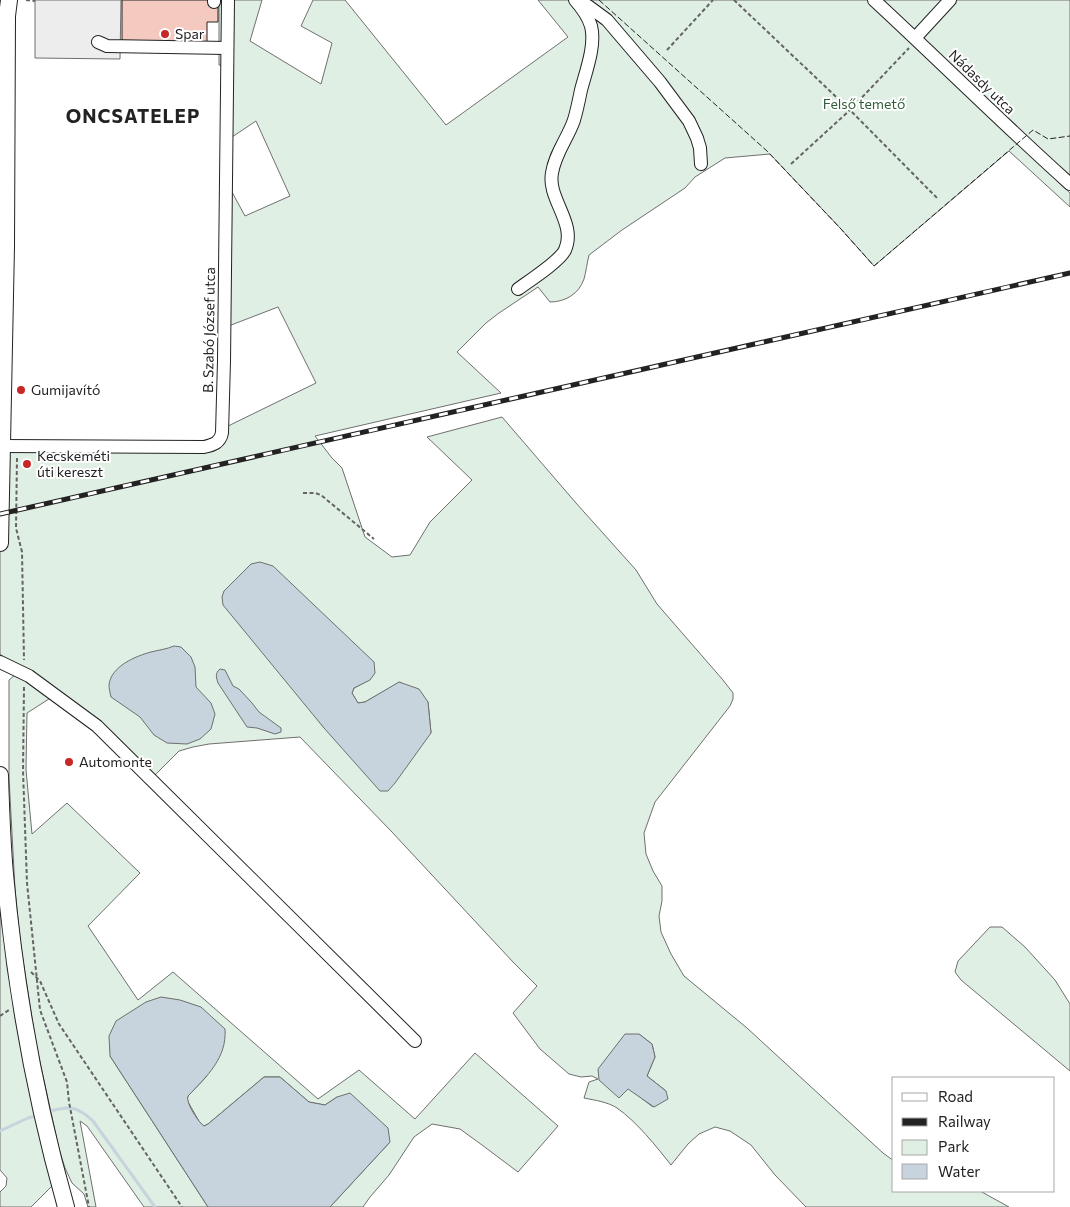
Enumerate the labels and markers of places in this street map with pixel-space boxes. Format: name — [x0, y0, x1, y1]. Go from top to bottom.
place label: Spar — [175, 25, 205, 42]
marker: Spar — [159, 28, 171, 40]
place label: Gumijavító — [31, 381, 100, 398]
marker: Gumijavító — [15, 384, 27, 396]
place label: Kecskeméti úti kereszt — [37, 447, 110, 480]
marker: Kecskeméti úti kereszt — [21, 458, 33, 470]
place label: Automonte — [79, 753, 152, 770]
marker: Automonte — [63, 756, 75, 768]

